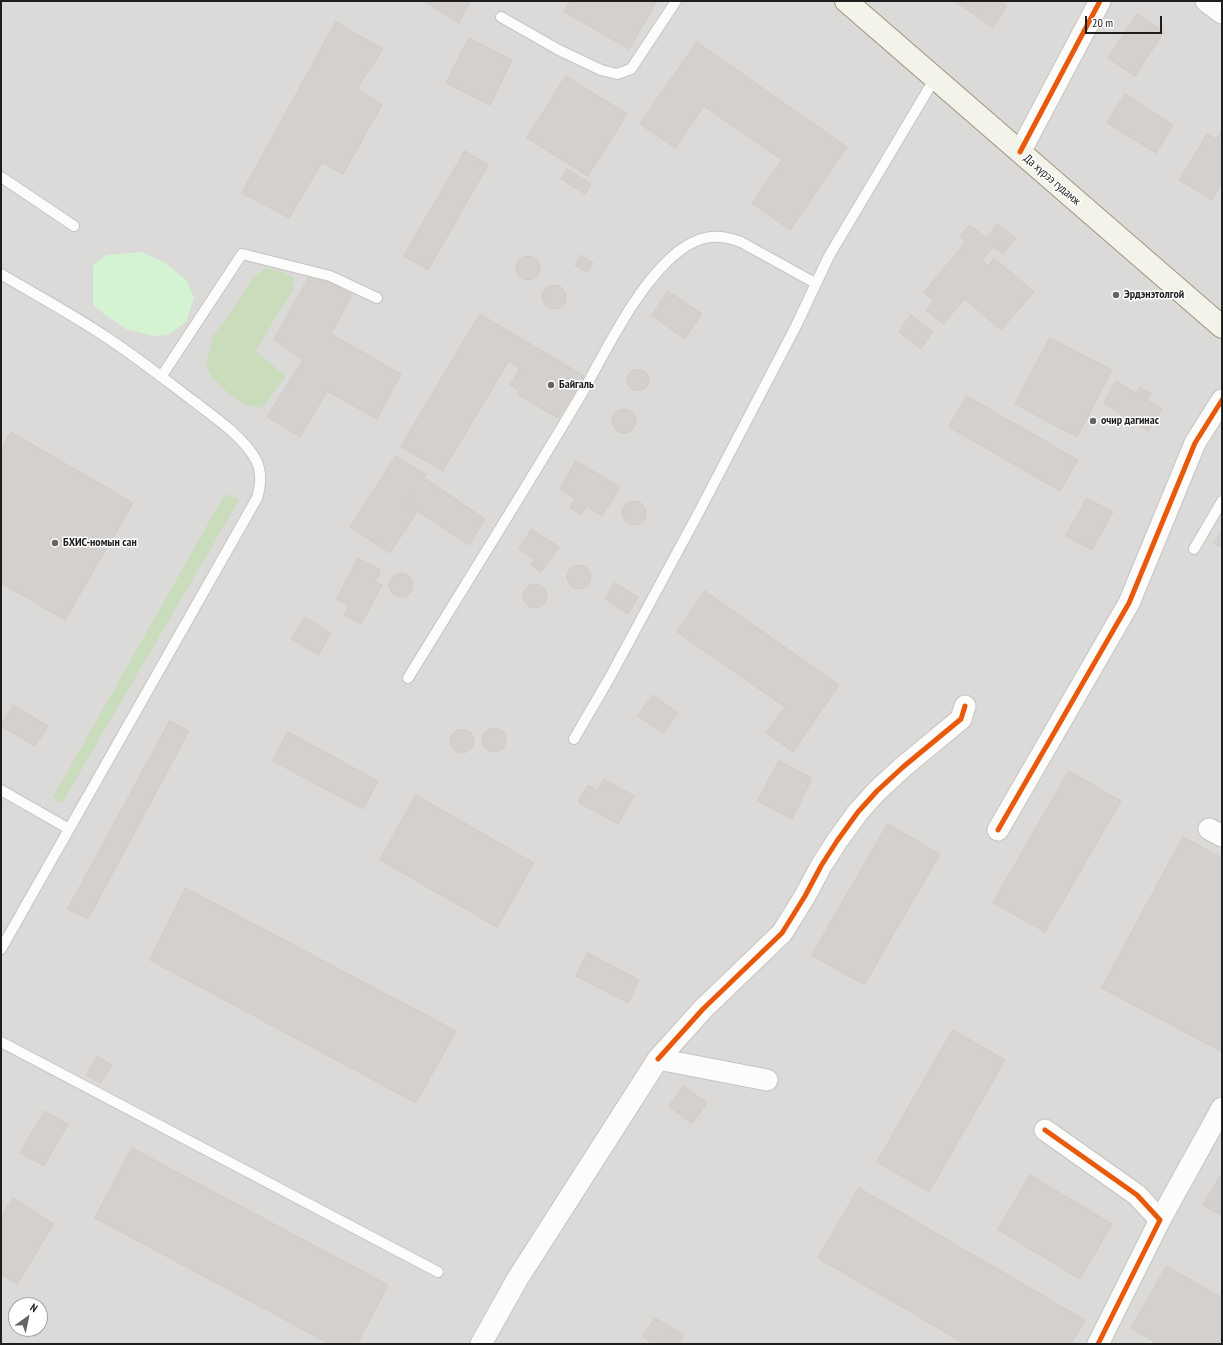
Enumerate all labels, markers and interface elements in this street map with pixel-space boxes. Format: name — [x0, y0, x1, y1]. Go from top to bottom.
scale bar — [1087, 8, 1164, 34]
text: 20 m — [1092, 15, 1113, 30]
street label: Да хүрээ гудамж — [1021, 151, 1083, 209]
place label: Эрдэнэтолгой — [1124, 288, 1184, 302]
marker: Эрдэнэтолгой — [1111, 290, 1121, 300]
place label: Байгаль — [559, 378, 594, 392]
marker: Байгаль — [546, 380, 556, 390]
place label: очир дагинас — [1101, 414, 1159, 428]
marker: очир дагинас — [1088, 416, 1098, 426]
place label: БХИС-номын сан — [63, 536, 137, 550]
marker: БХИС-номын сан — [50, 538, 60, 548]
north arrow — [8, 1297, 48, 1337]
text: N — [28, 1300, 40, 1315]

